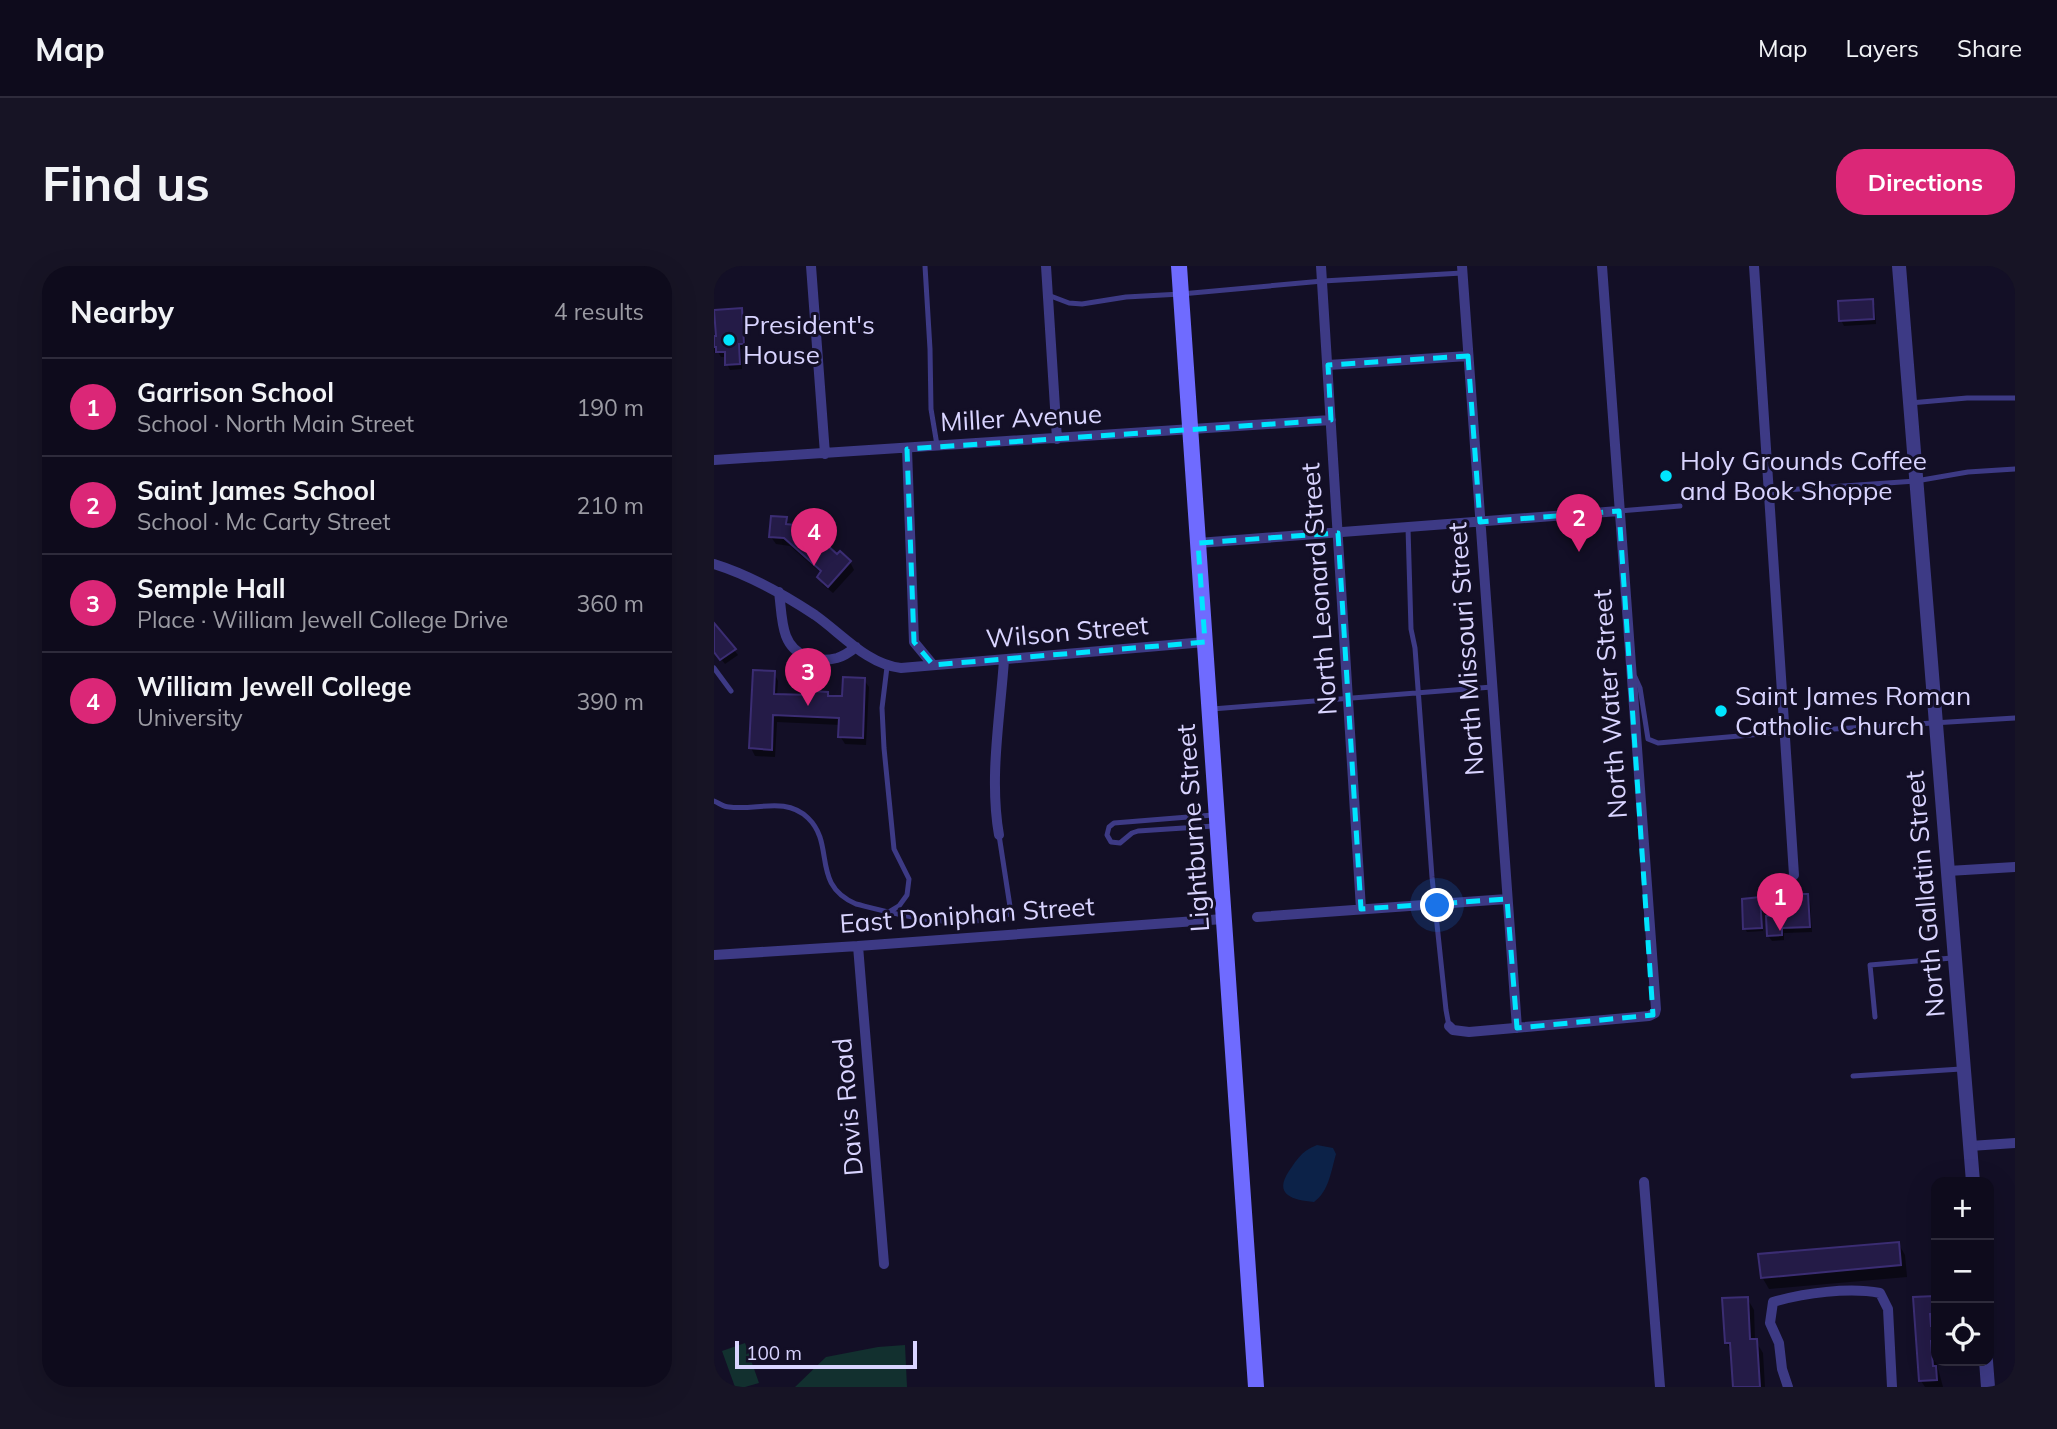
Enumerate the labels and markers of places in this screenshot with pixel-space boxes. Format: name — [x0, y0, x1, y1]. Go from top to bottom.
place label: President's House — [743, 308, 875, 371]
marker: President's House — [721, 332, 737, 348]
place label: Holy Grounds Coffee and Book Shoppe — [1680, 444, 1927, 507]
marker: Holy Grounds Coffee and Book Shoppe — [1658, 468, 1674, 484]
pin: 2 — [1556, 494, 1602, 552]
pin: 4 — [791, 508, 837, 566]
pin: 3 — [785, 648, 831, 706]
place label: Saint James Roman Catholic Church — [1735, 679, 1971, 742]
marker: Saint James Roman Catholic Church — [1713, 703, 1729, 719]
pin: 1 — [1757, 873, 1803, 931]

